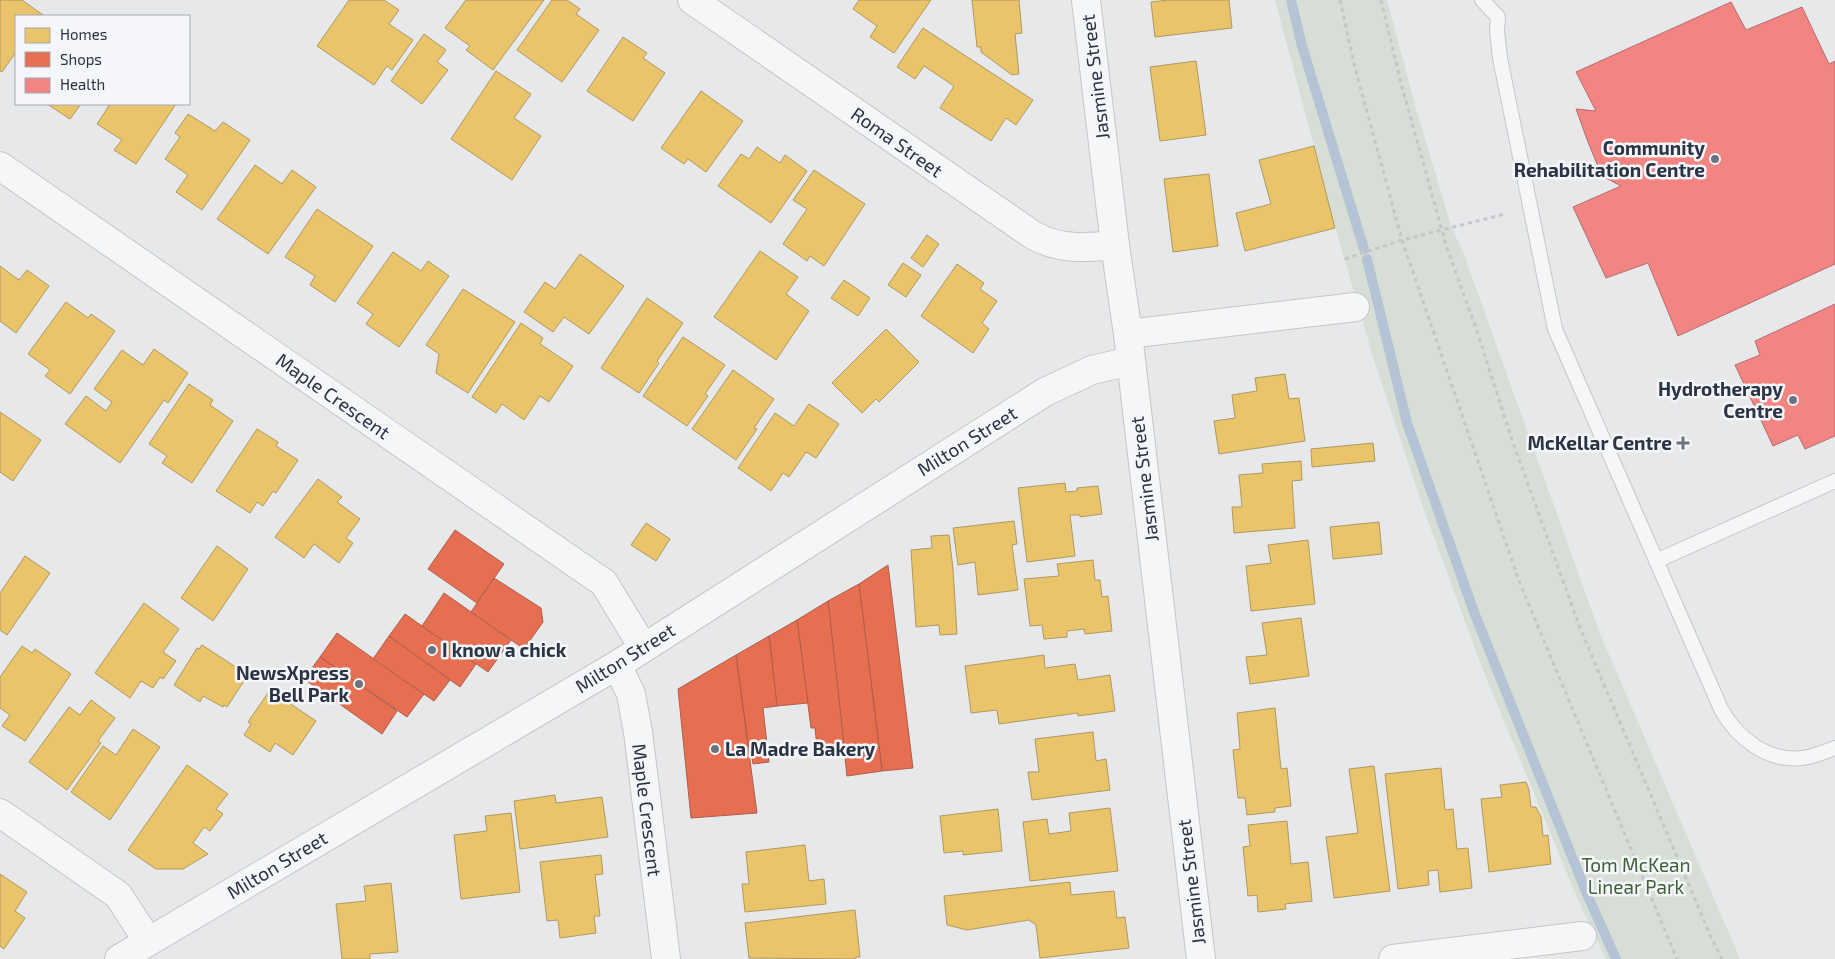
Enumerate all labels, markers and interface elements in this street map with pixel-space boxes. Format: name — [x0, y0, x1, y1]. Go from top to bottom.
street label: Jasmine Street — [1075, 13, 1114, 141]
legend — [15, 15, 190, 105]
text: Homes — [60, 25, 107, 43]
text: Shops — [60, 50, 102, 68]
text: Health — [60, 75, 105, 93]
street label: Roma Street — [847, 102, 948, 182]
place label: Community Rehabilitation Centre — [1514, 136, 1705, 181]
marker: Community Rehabilitation Centre — [1709, 153, 1721, 165]
street label: Maple Crescent — [272, 348, 395, 443]
place label: Hydrotherapy Centre — [1658, 377, 1783, 422]
marker: Hydrotherapy Centre — [1787, 394, 1799, 406]
street label: Milton Street — [913, 401, 1021, 480]
street label: Jasmine Street — [1124, 415, 1163, 543]
place label: McKellar Centre — [1528, 431, 1672, 454]
marker: McKellar Centre — [1676, 436, 1690, 450]
street label: Milton Street — [571, 618, 679, 697]
place label: I know a chick — [442, 638, 567, 661]
marker: I know a chick — [426, 644, 438, 656]
place label: NewsXpress Bell Park — [236, 661, 349, 706]
marker: NewsXpress Bell Park — [353, 678, 365, 690]
place label: La Madre Bakery — [725, 737, 876, 761]
street label: Maple Crescent — [628, 742, 667, 878]
marker: La Madre Bakery — [709, 743, 721, 755]
street label: Jasmine Street — [1171, 818, 1210, 946]
street label: Milton Street — [222, 826, 331, 904]
park label: Tom McKean Linear Park — [1581, 853, 1691, 898]

